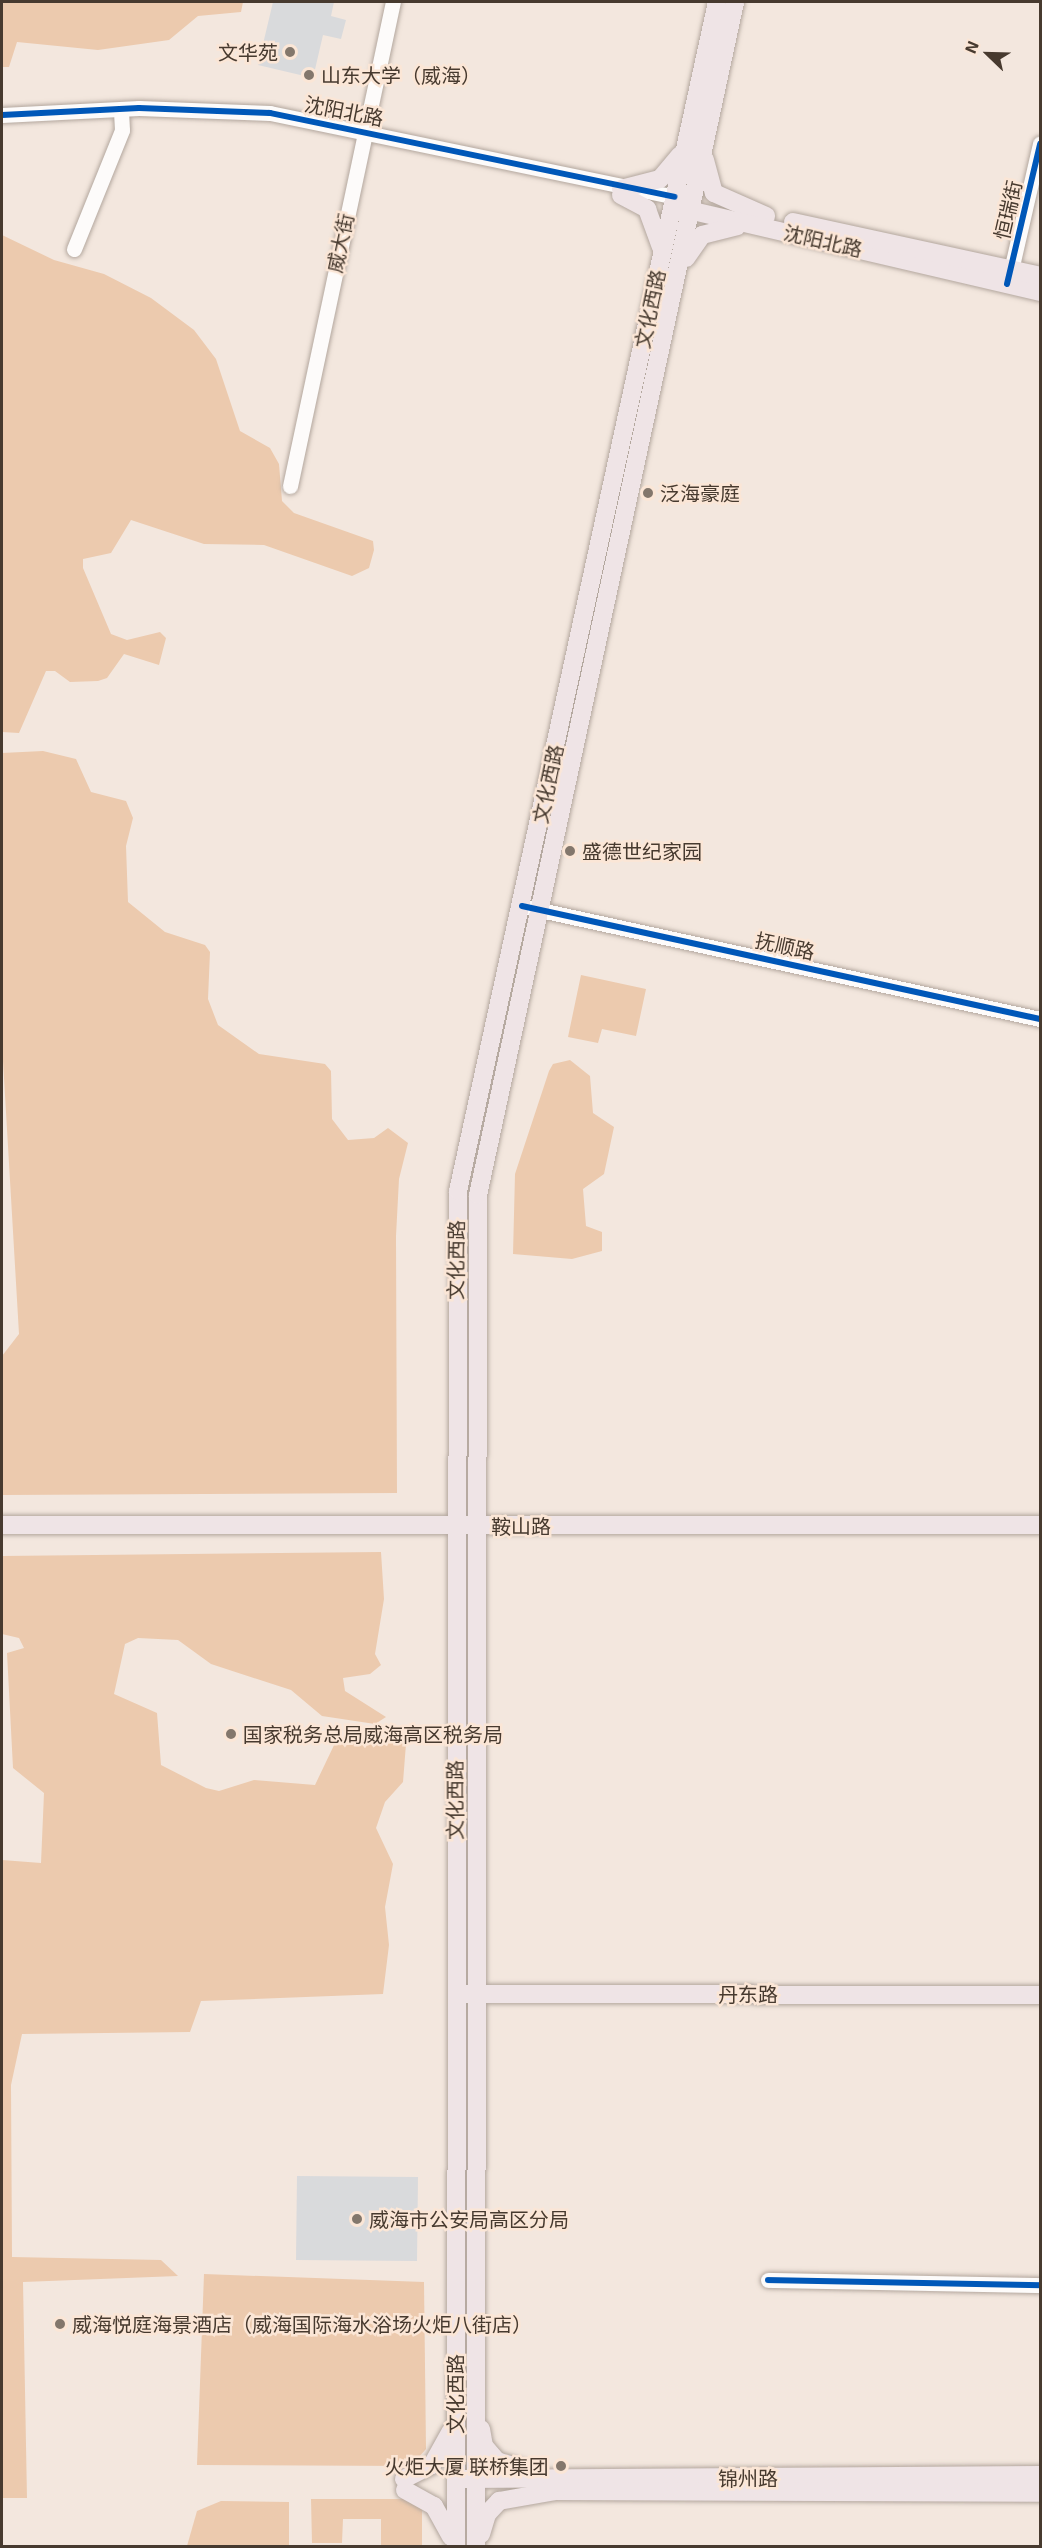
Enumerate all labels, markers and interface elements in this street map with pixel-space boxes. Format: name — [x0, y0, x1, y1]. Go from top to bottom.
north arrow — [958, 24, 1018, 84]
text: N — [960, 38, 982, 56]
place label: 文华苑 — [218, 40, 278, 64]
marker: 文华苑 — [283, 45, 297, 59]
place label: 山东大学（威海） — [321, 63, 481, 87]
marker: 山东大学（威海） — [302, 68, 316, 82]
street label: 沈阳北路 — [302, 92, 386, 130]
street label: 恒瑞街 — [990, 178, 1026, 242]
street label: 威大街 — [322, 211, 358, 275]
street label: 沈阳北路 — [781, 220, 865, 262]
street label: 文化西路 — [630, 267, 670, 351]
place label: 泛海豪庭 — [660, 481, 740, 505]
marker: 泛海豪庭 — [641, 486, 655, 500]
street label: 文化西路 — [528, 742, 568, 826]
place label: 盛德世纪家园 — [582, 839, 702, 863]
marker: 盛德世纪家园 — [563, 844, 577, 858]
street label: 抚顺路 — [753, 928, 817, 964]
street label: 文化西路 — [443, 1220, 469, 1300]
street label: 鞍山路 — [491, 1514, 551, 1538]
place label: 国家税务总局威海高区税务局 — [243, 1722, 503, 1746]
marker: 国家税务总局威海高区税务局 — [224, 1727, 238, 1741]
street label: 文化西路 — [443, 1760, 467, 1840]
street label: 丹东路 — [718, 1982, 778, 2006]
place label: 威海市公安局高区分局 — [369, 2207, 569, 2231]
marker: 威海市公安局高区分局 — [350, 2212, 364, 2226]
place label: 威海悦庭海景酒店（威海国际海水浴场火炬八街店） — [72, 2312, 532, 2336]
marker: 威海悦庭海景酒店（威海国际海水浴场火炬八街店） — [53, 2317, 67, 2331]
street label: 文化西路 — [443, 2354, 467, 2434]
place label: 火炬大厦 联桥集团 — [385, 2454, 549, 2478]
marker: 火炬大厦 联桥集团 — [554, 2459, 568, 2473]
street label: 锦州路 — [718, 2466, 778, 2490]

